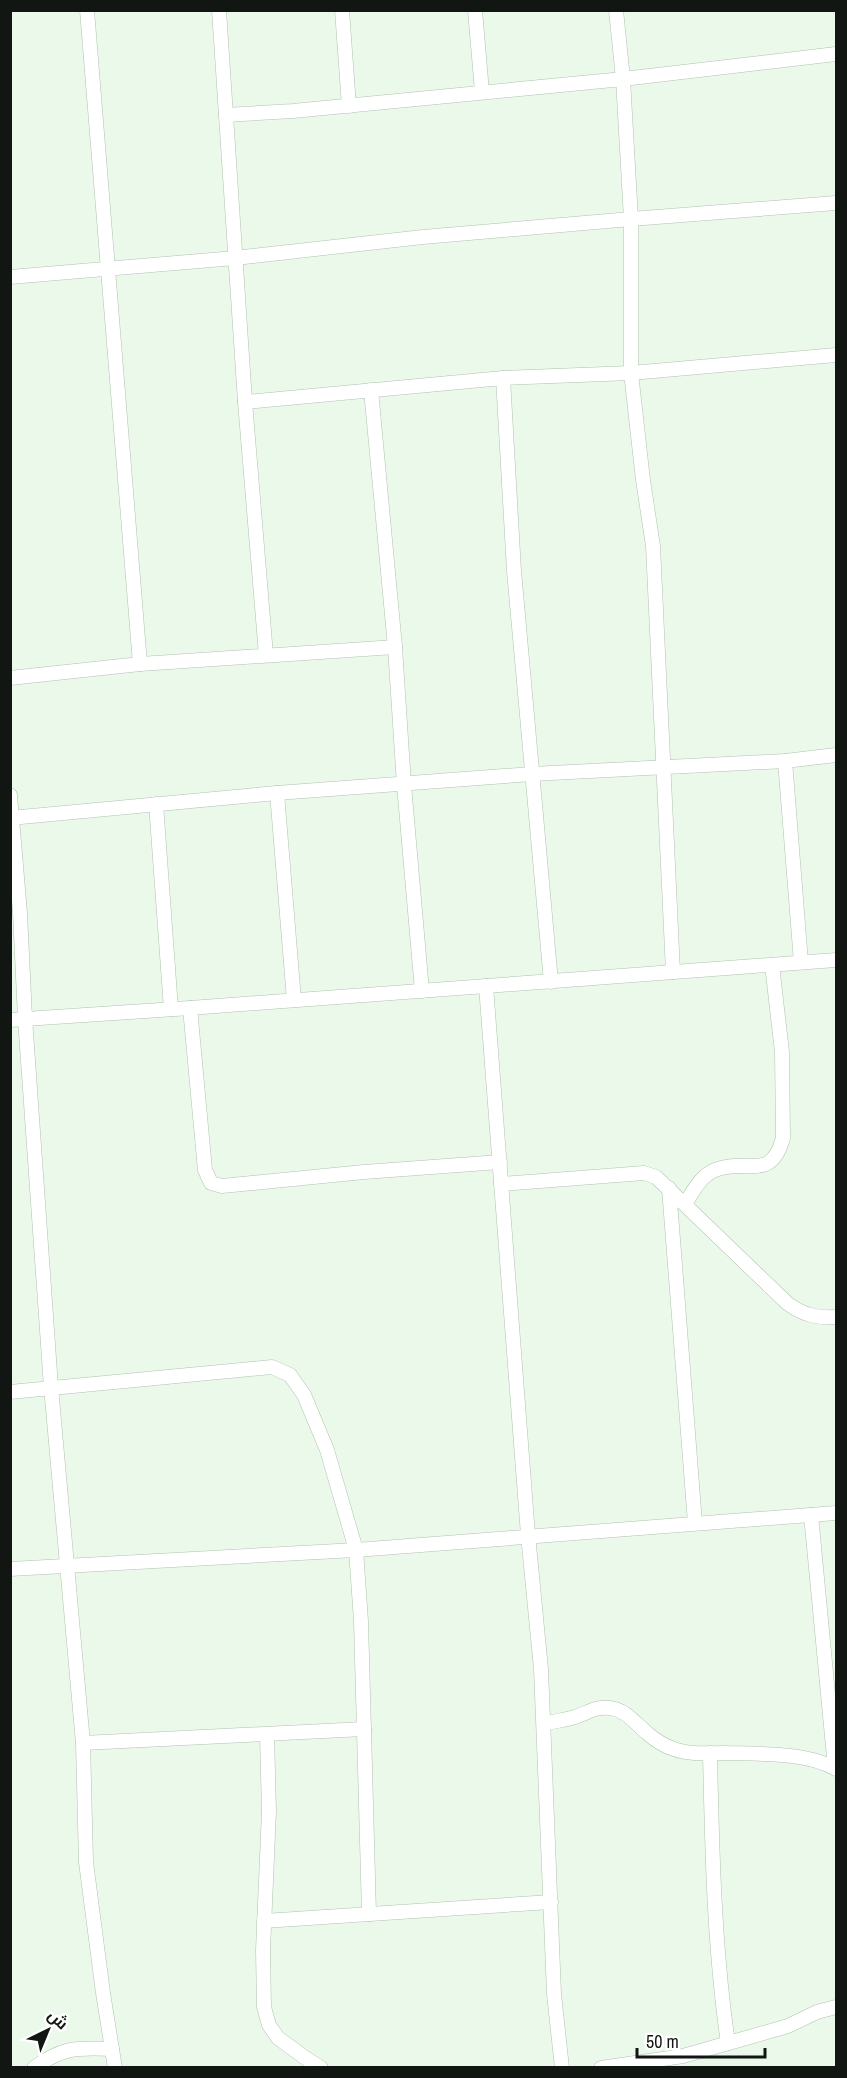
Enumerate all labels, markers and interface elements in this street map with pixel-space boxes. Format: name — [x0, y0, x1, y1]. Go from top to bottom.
north arrow — [18, 2000, 78, 2060]
text: ش — [43, 2004, 73, 2034]
scale bar — [637, 2021, 764, 2059]
text: 50 m — [646, 2029, 679, 2054]

